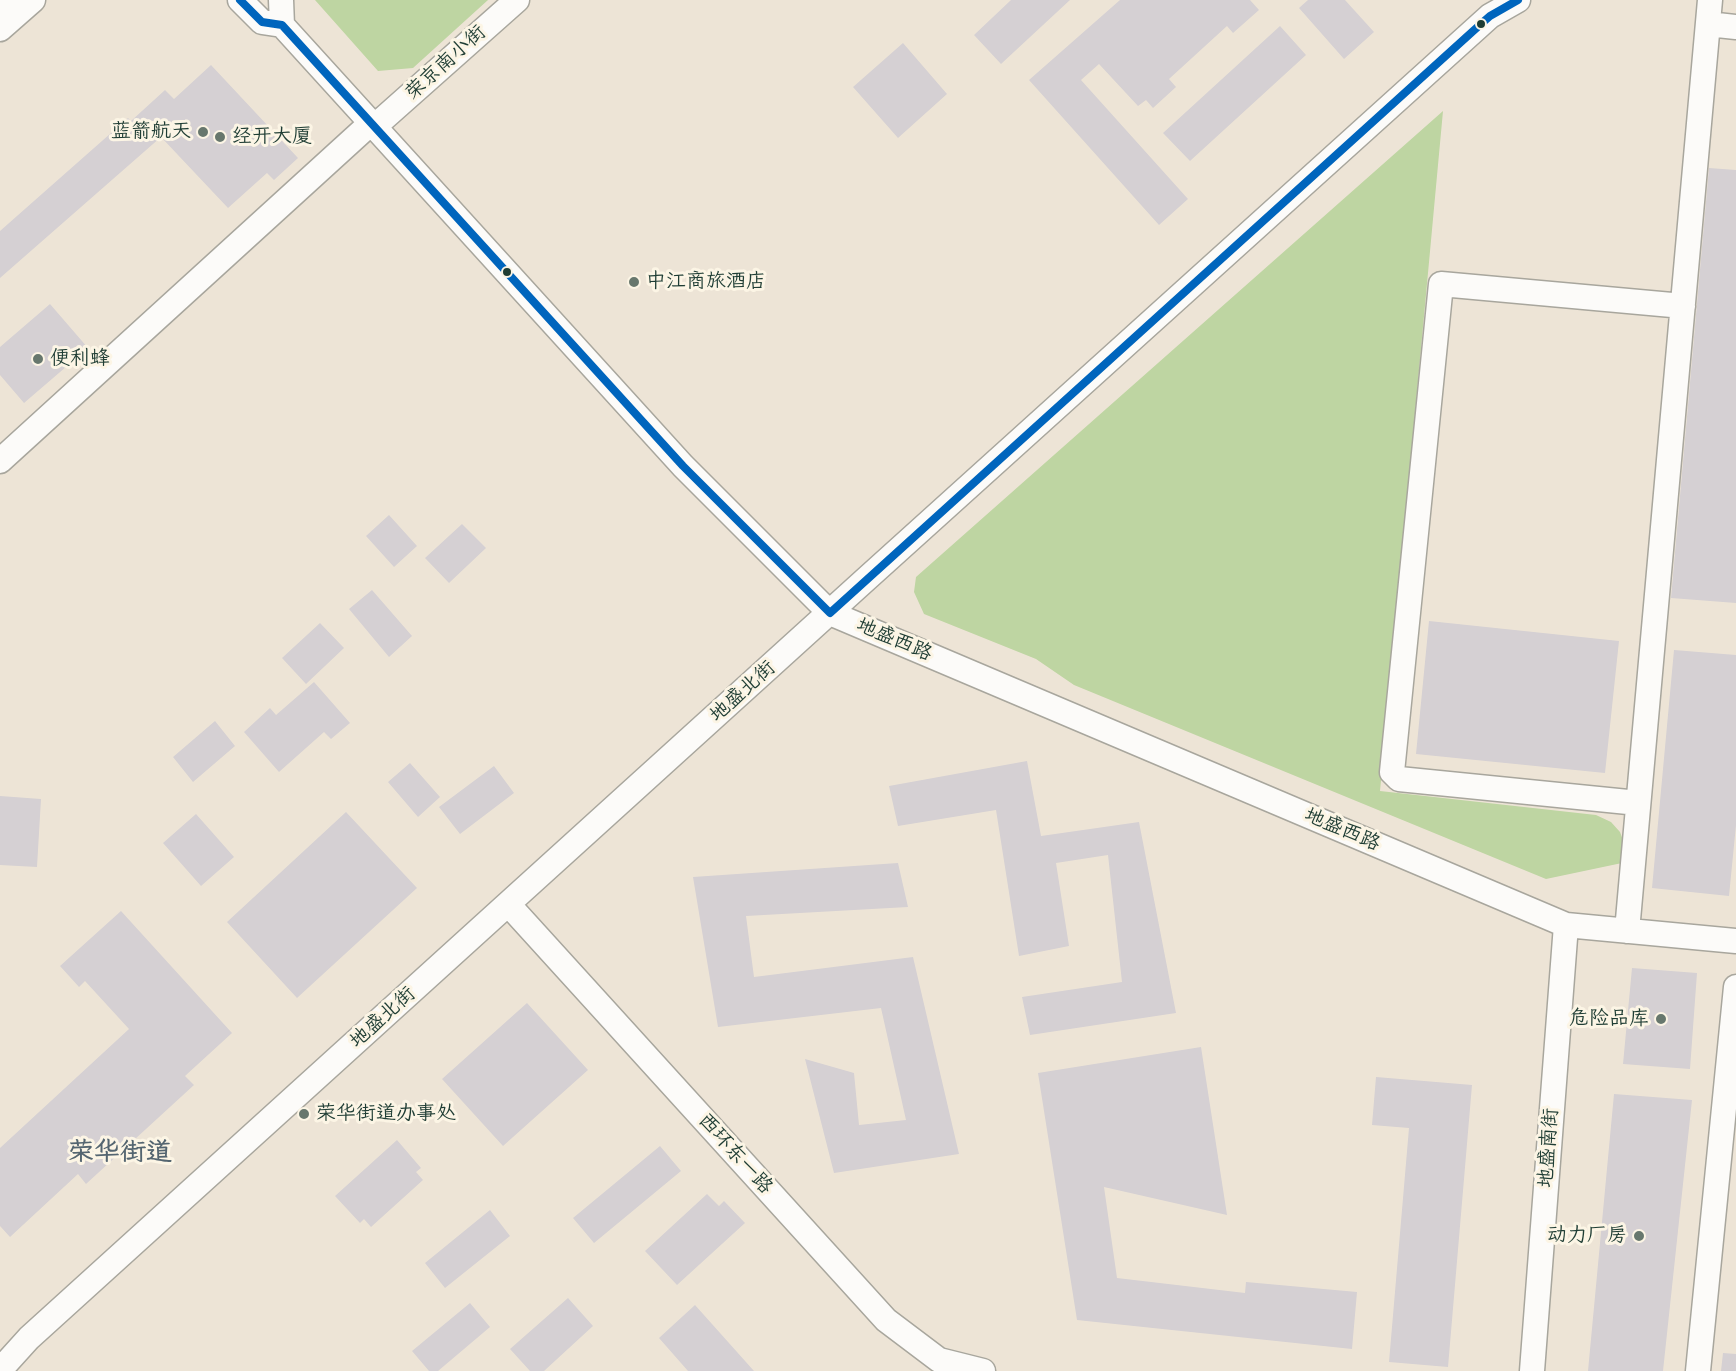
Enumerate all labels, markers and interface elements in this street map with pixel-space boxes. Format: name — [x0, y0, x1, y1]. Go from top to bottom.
unlabelled marker — [1475, 18, 1487, 30]
street label: 荣京南小街 — [401, 21, 491, 105]
place label: 蓝箭航天 — [111, 120, 191, 144]
marker: 蓝箭航天 — [196, 125, 210, 139]
place label: 经开大厦 — [232, 125, 312, 149]
marker: 经开大厦 — [213, 130, 227, 144]
unlabelled marker — [501, 266, 513, 278]
place label: 中江商旅酒店 — [646, 270, 766, 294]
marker: 中江商旅酒店 — [627, 275, 641, 289]
place label: 便利蜂 — [50, 347, 110, 371]
marker: 便利蜂 — [31, 352, 45, 366]
street label: 地盛西路 — [852, 613, 936, 667]
street label: 地盛北街 — [705, 656, 781, 728]
street label: 地盛西路 — [1300, 803, 1384, 857]
street label: 地盛北街 — [345, 982, 421, 1054]
place label: 危险品库 — [1569, 1007, 1649, 1031]
marker: 危险品库 — [1654, 1012, 1668, 1026]
place label: 荣华街道办事处 — [316, 1102, 456, 1126]
marker: 荣华街道办事处 — [297, 1107, 311, 1121]
street label: 地盛南街 — [1534, 1107, 1564, 1189]
street label: 西环东一路 — [693, 1109, 777, 1199]
district label: 荣华街道 — [68, 1137, 172, 1169]
place label: 动力厂房 — [1547, 1224, 1627, 1248]
marker: 动力厂房 — [1632, 1229, 1646, 1243]

